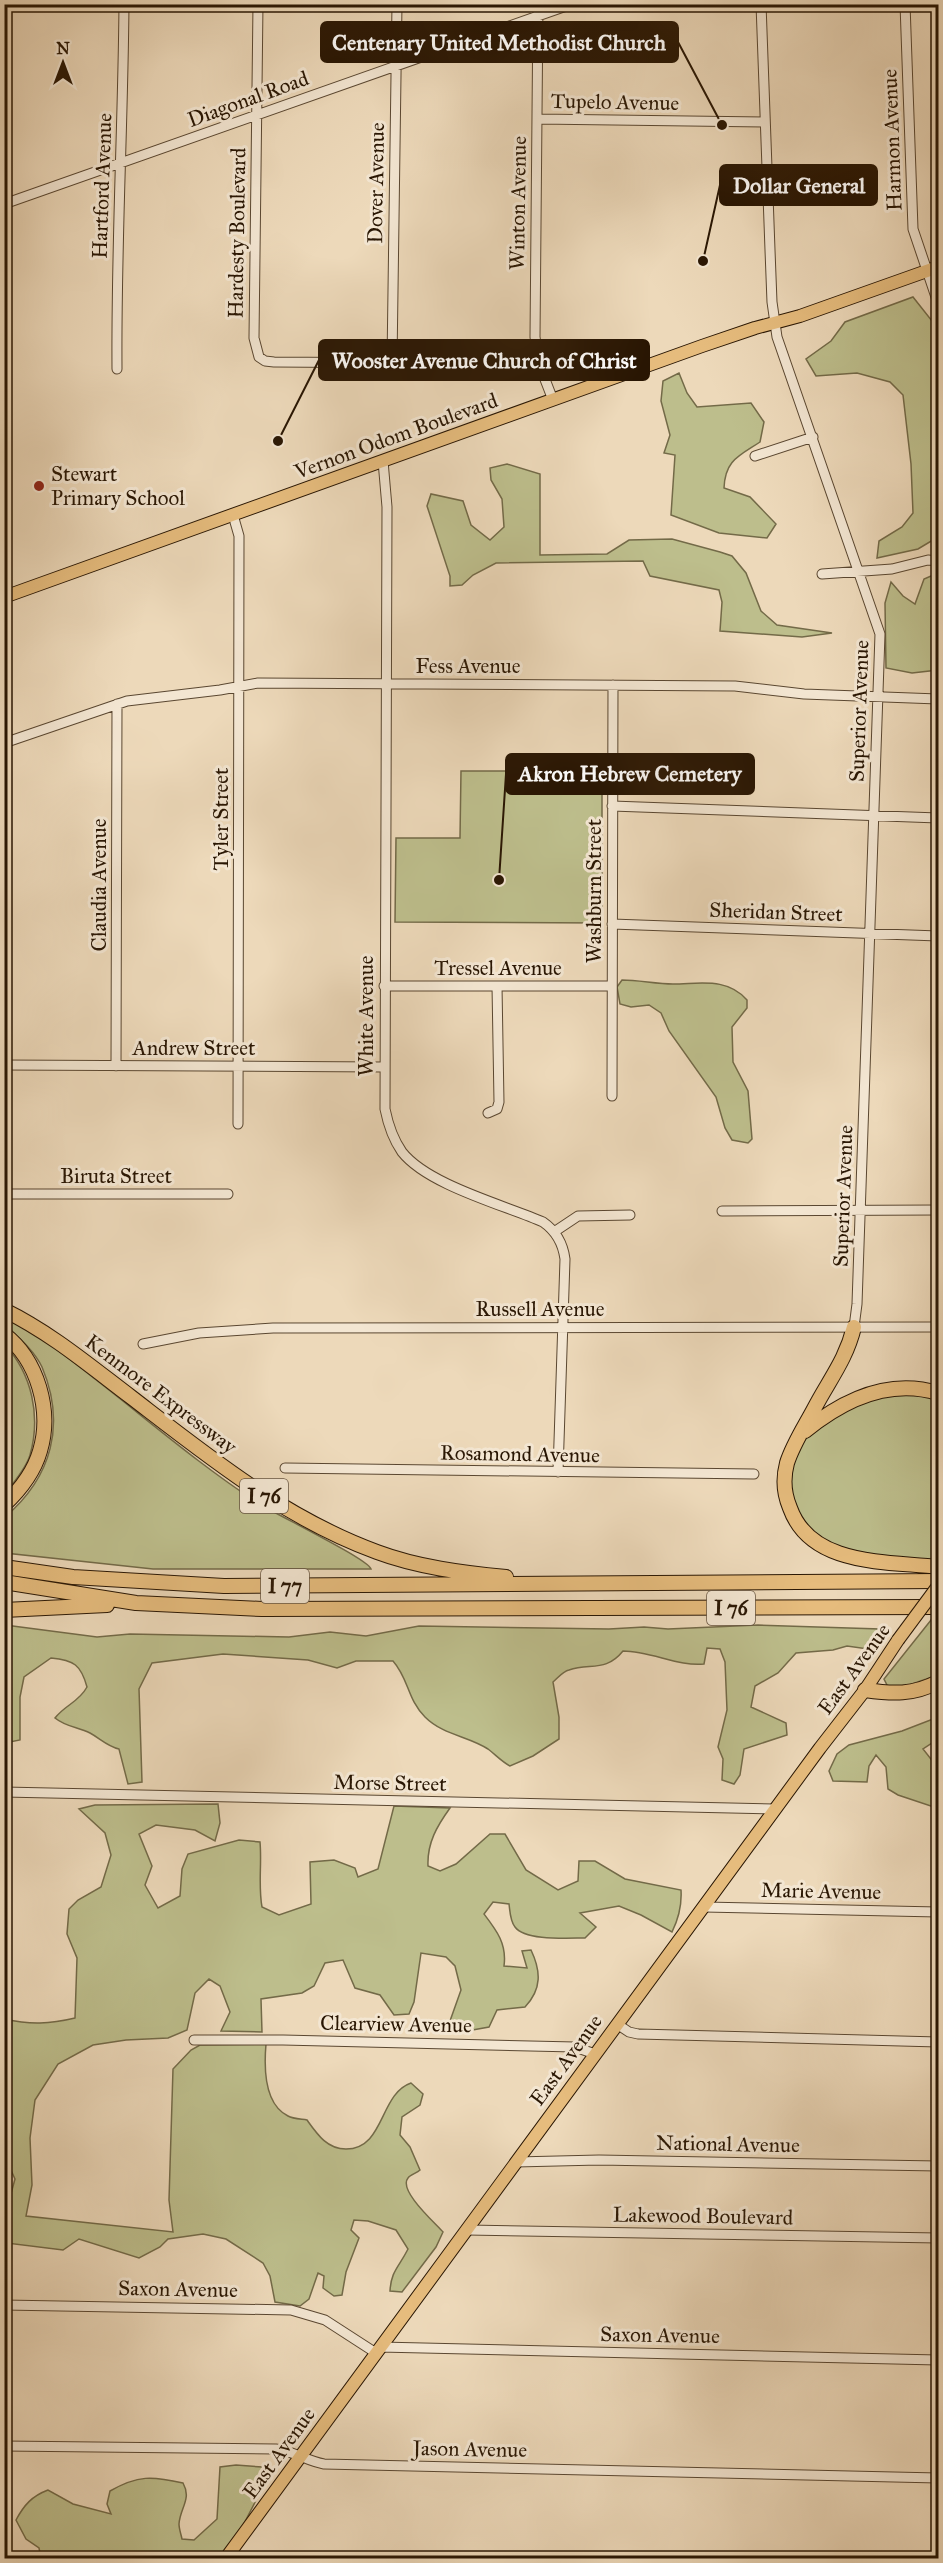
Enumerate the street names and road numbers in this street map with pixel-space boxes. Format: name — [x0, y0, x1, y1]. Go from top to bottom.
street label: Diagonal Road — [184, 65, 313, 133]
street label: Harmon Avenue — [877, 68, 907, 211]
street label: Tupelo Avenue — [551, 88, 680, 116]
street label: Hartford Avenue — [86, 112, 118, 259]
street label: Dover Avenue — [362, 122, 390, 244]
street label: Winton Avenue — [504, 135, 532, 270]
street label: Hardesty Boulevard — [223, 147, 251, 319]
street label: Vernon Odom Boulevard — [290, 387, 502, 485]
street label: Superior Avenue — [844, 639, 874, 783]
street label: Fess Avenue — [416, 653, 521, 679]
street label: Tyler Street — [208, 767, 234, 871]
street label: Claudia Avenue — [86, 818, 112, 951]
street label: Washburn Street — [581, 818, 607, 963]
street label: Sheridan Street — [709, 897, 844, 927]
street label: White Avenue — [353, 955, 379, 1077]
street label: Tressel Avenue — [434, 955, 562, 981]
street label: Andrew Street — [132, 1035, 256, 1061]
street label: Superior Avenue — [828, 1124, 858, 1268]
street label: Biruta Street — [60, 1163, 172, 1189]
street label: Russell Avenue — [476, 1296, 605, 1322]
street label: Kenmore Expressway — [80, 1329, 243, 1460]
street label: Rosamond Avenue — [440, 1440, 600, 1468]
road number: I 76 — [240, 1479, 288, 1513]
road number: I 77 — [261, 1569, 309, 1603]
road number: I 76 — [707, 1591, 755, 1625]
street label: East Avenue — [812, 1618, 896, 1720]
street label: Morse Street — [333, 1769, 447, 1797]
street label: Marie Avenue — [761, 1877, 882, 1905]
street label: East Avenue — [524, 2009, 608, 2111]
street label: Clearview Avenue — [320, 2010, 472, 2038]
street label: National Avenue — [656, 2130, 800, 2158]
street label: Lakewood Boulevard — [613, 2201, 794, 2231]
street label: Saxon Avenue — [118, 2275, 238, 2303]
street label: Saxon Avenue — [600, 2321, 720, 2349]
street label: East Avenue — [237, 2402, 321, 2504]
street label: Jason Avenue — [411, 2435, 528, 2463]

